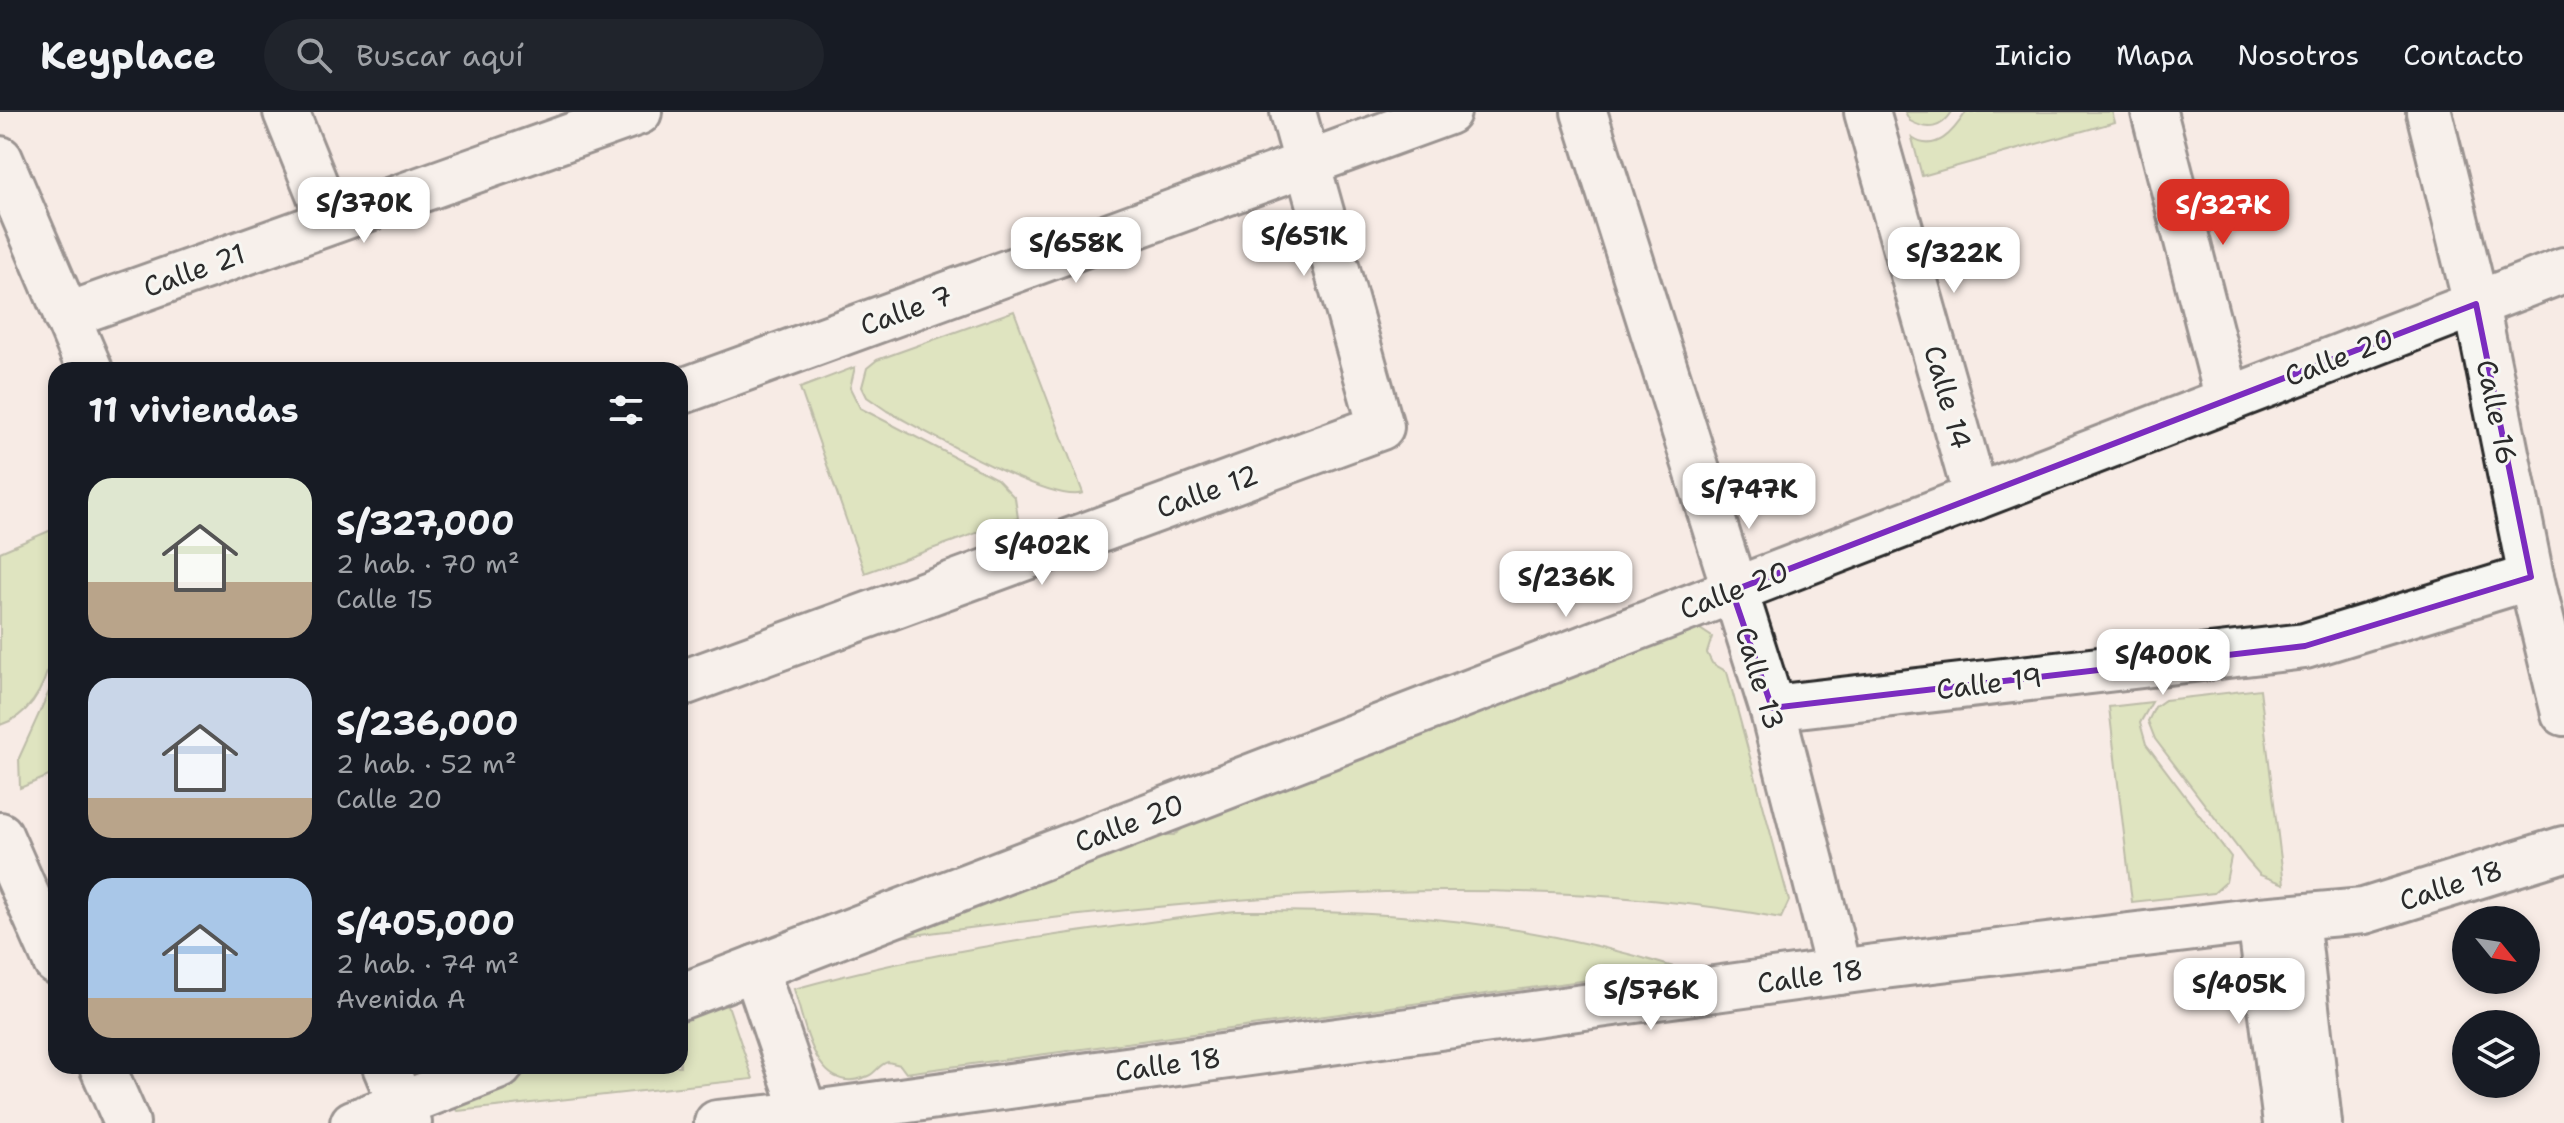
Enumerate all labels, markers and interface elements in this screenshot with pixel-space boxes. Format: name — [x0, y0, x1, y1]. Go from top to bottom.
search box — [264, 19, 824, 91]
text: Keyplace — [40, 30, 216, 81]
icon: search — [292, 33, 336, 77]
text: Buscar aquí — [356, 35, 524, 76]
text: Inicio — [1995, 36, 2072, 74]
text: Mapa — [2116, 36, 2193, 74]
text: Nosotros — [2237, 36, 2359, 74]
text: Contacto — [2403, 36, 2524, 74]
pin: S/370K — [299, 177, 429, 245]
pin: S/327K — [2158, 179, 2288, 247]
text: S/370K — [316, 185, 412, 220]
text: S/327K — [2175, 187, 2271, 222]
pin: S/651K — [1239, 210, 1369, 278]
pin: S/658K — [1011, 217, 1141, 285]
text: S/651K — [1260, 218, 1348, 253]
text: S/658K — [1029, 225, 1123, 260]
pin: S/322K — [1889, 227, 2019, 295]
street label: Calle 21 — [138, 234, 250, 306]
text: S/322K — [1906, 235, 2002, 270]
street label: Calle 7 — [855, 276, 957, 344]
street label: Calle 20 — [2279, 319, 2399, 395]
street label: Calle 14 — [1915, 341, 1981, 453]
street label: Calle 16 — [2467, 356, 2527, 468]
text: 11 viviendas — [88, 387, 299, 433]
icon: filters — [604, 388, 648, 432]
street label: Calle 12 — [1151, 455, 1263, 527]
pin: S/747K — [1684, 463, 1814, 531]
text: S/747K — [1701, 471, 1797, 506]
text: S/327,000 — [336, 500, 515, 546]
icon: home — [152, 510, 248, 606]
pin: S/402K — [977, 519, 1107, 587]
text: S/402K — [994, 527, 1090, 562]
text: 2 hab. · 70 m² — [336, 546, 520, 581]
pin: S/236K — [1501, 551, 1631, 619]
street label: Calle 20 — [1674, 552, 1794, 628]
text: S/236K — [1517, 559, 1615, 594]
text: Calle 15 — [336, 581, 433, 616]
street label: Calle 13 — [1726, 622, 1794, 734]
pin: S/400K — [2098, 629, 2228, 697]
text: S/400K — [2115, 637, 2211, 672]
street label: Calle 19 — [1934, 658, 2044, 708]
text: S/236,000 — [336, 700, 519, 746]
icon: home — [152, 710, 248, 806]
text: 2 hab. · 52 m² — [336, 746, 517, 781]
text: Calle 20 — [336, 781, 442, 816]
street label: Calle 20 — [1069, 785, 1189, 861]
street label: Calle 18 — [2394, 850, 2508, 920]
text: S/405,000 — [336, 900, 515, 946]
north arrow — [2452, 906, 2540, 994]
map controls — [2452, 906, 2540, 1098]
icon: home — [152, 910, 248, 1006]
text: 2 hab. · 74 m² — [336, 946, 519, 981]
street label: Calle 18 — [1754, 950, 1866, 1002]
pin: S/405K — [2174, 958, 2304, 1026]
pin: S/576K — [1586, 964, 1716, 1032]
text: S/405K — [2192, 966, 2286, 1001]
text: S/576K — [1603, 972, 1699, 1007]
text: Avenida A — [336, 981, 466, 1016]
button: layers — [2452, 1010, 2540, 1098]
street label: Calle 18 — [1112, 1038, 1224, 1090]

